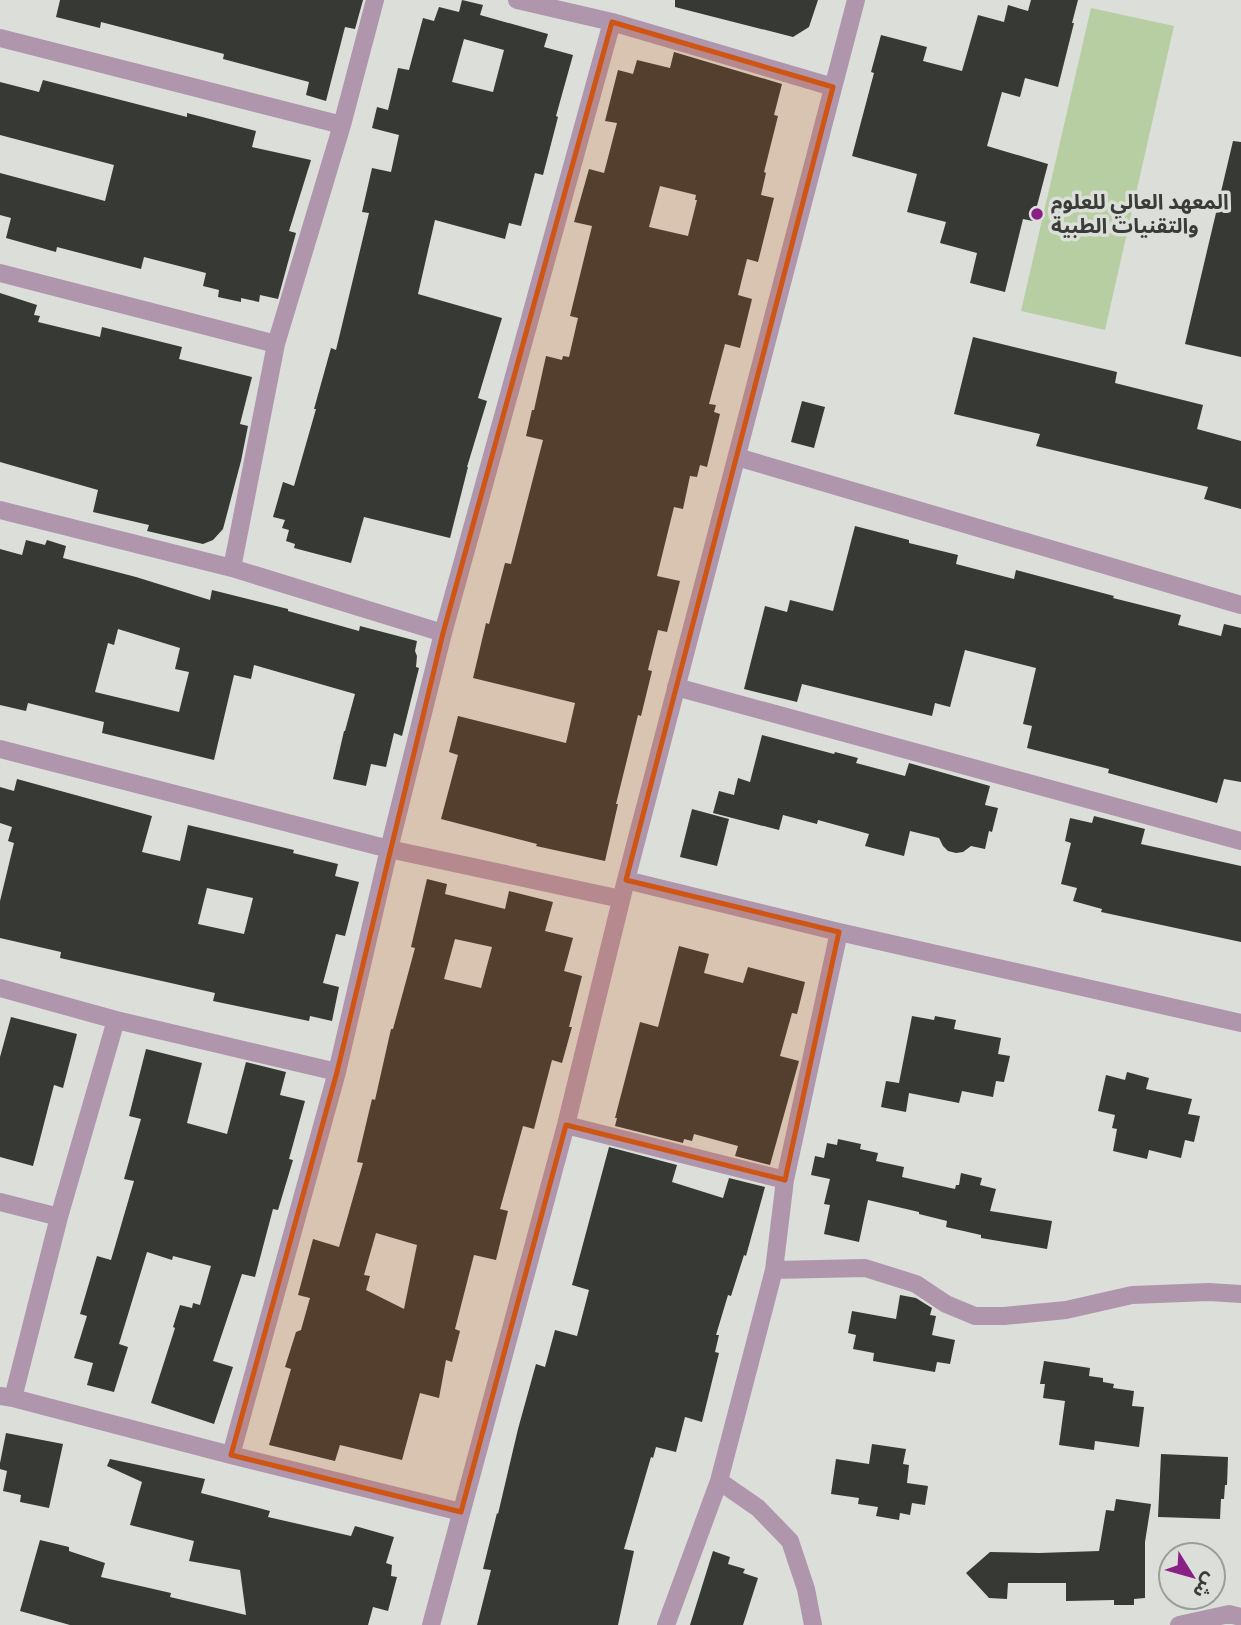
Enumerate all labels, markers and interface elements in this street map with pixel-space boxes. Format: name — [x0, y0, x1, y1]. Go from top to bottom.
place label: المعهد العالي للعلوم والتقنيات الطبية — [1051, 187, 1229, 240]
marker: المعهد العالي للعلوم والتقنيات الطبية — [1029, 206, 1045, 222]
north arrow — [1157, 1541, 1227, 1611]
text: ش — [1187, 1567, 1224, 1604]

